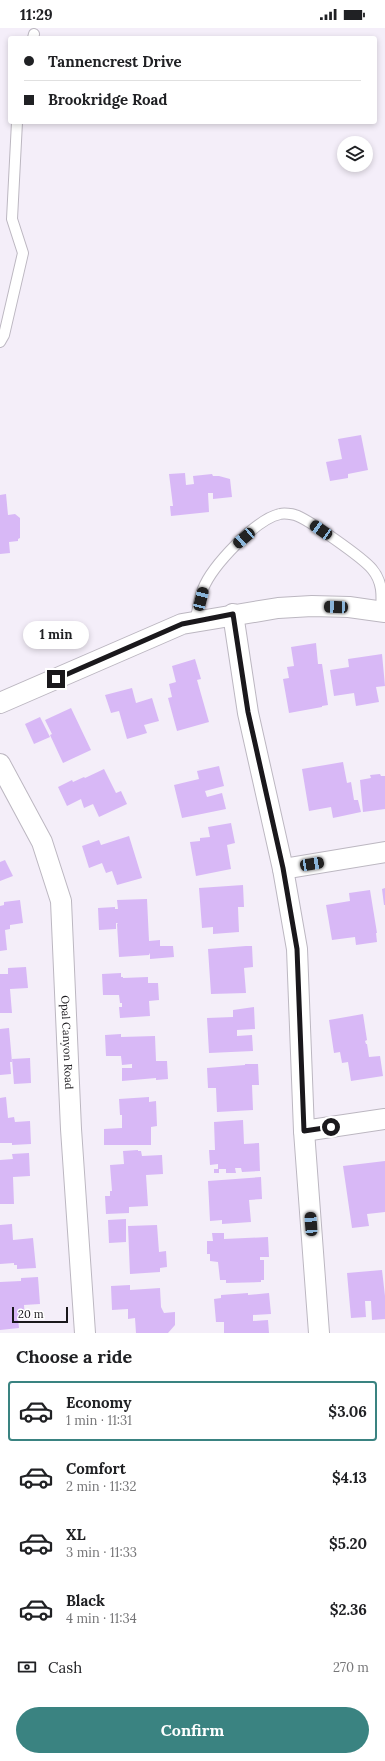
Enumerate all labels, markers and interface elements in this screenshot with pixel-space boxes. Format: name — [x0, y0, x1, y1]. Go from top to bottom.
text: 11:29 — [20, 5, 53, 24]
text: Tannencrest Drive — [48, 52, 182, 71]
text: Brookridge Road — [48, 90, 167, 109]
map controls — [337, 136, 373, 172]
button: layers — [337, 136, 373, 172]
car — [308, 518, 334, 542]
car — [231, 526, 257, 550]
car — [192, 586, 210, 612]
car — [324, 601, 348, 613]
callout: 1 min — [23, 621, 89, 649]
text: 1 min — [39, 626, 73, 643]
route end — [47, 670, 65, 688]
car — [299, 856, 325, 872]
street label: Opal Canyon Road — [58, 995, 76, 1090]
route start — [322, 1118, 340, 1136]
car — [304, 1212, 318, 1236]
scale bar — [12, 1305, 68, 1324]
text: 20 m — [18, 1307, 43, 1321]
text: Choose a ride — [16, 1345, 132, 1368]
icon: car — [18, 1393, 54, 1429]
text: Economy — [66, 1393, 131, 1412]
text: $3.06 — [328, 1402, 367, 1421]
text: 1 min · 11:31 — [66, 1412, 132, 1429]
icon: car — [18, 1459, 54, 1495]
text: Comfort — [66, 1459, 126, 1478]
text: $4.13 — [332, 1468, 367, 1487]
text: 2 min · 11:32 — [66, 1478, 137, 1495]
icon: car — [18, 1525, 54, 1561]
text: XL — [66, 1525, 86, 1544]
text: $5.20 — [329, 1534, 367, 1553]
text: 3 min · 11:33 — [66, 1544, 137, 1561]
icon: car — [18, 1591, 54, 1627]
text: Black — [66, 1591, 105, 1610]
text: $2.36 — [330, 1600, 367, 1619]
text: 4 min · 11:34 — [66, 1610, 137, 1627]
icon: cash — [16, 1656, 38, 1678]
text: Cash — [48, 1658, 82, 1677]
text: 270 m — [333, 1659, 369, 1676]
button: Confirm — [16, 1707, 369, 1753]

